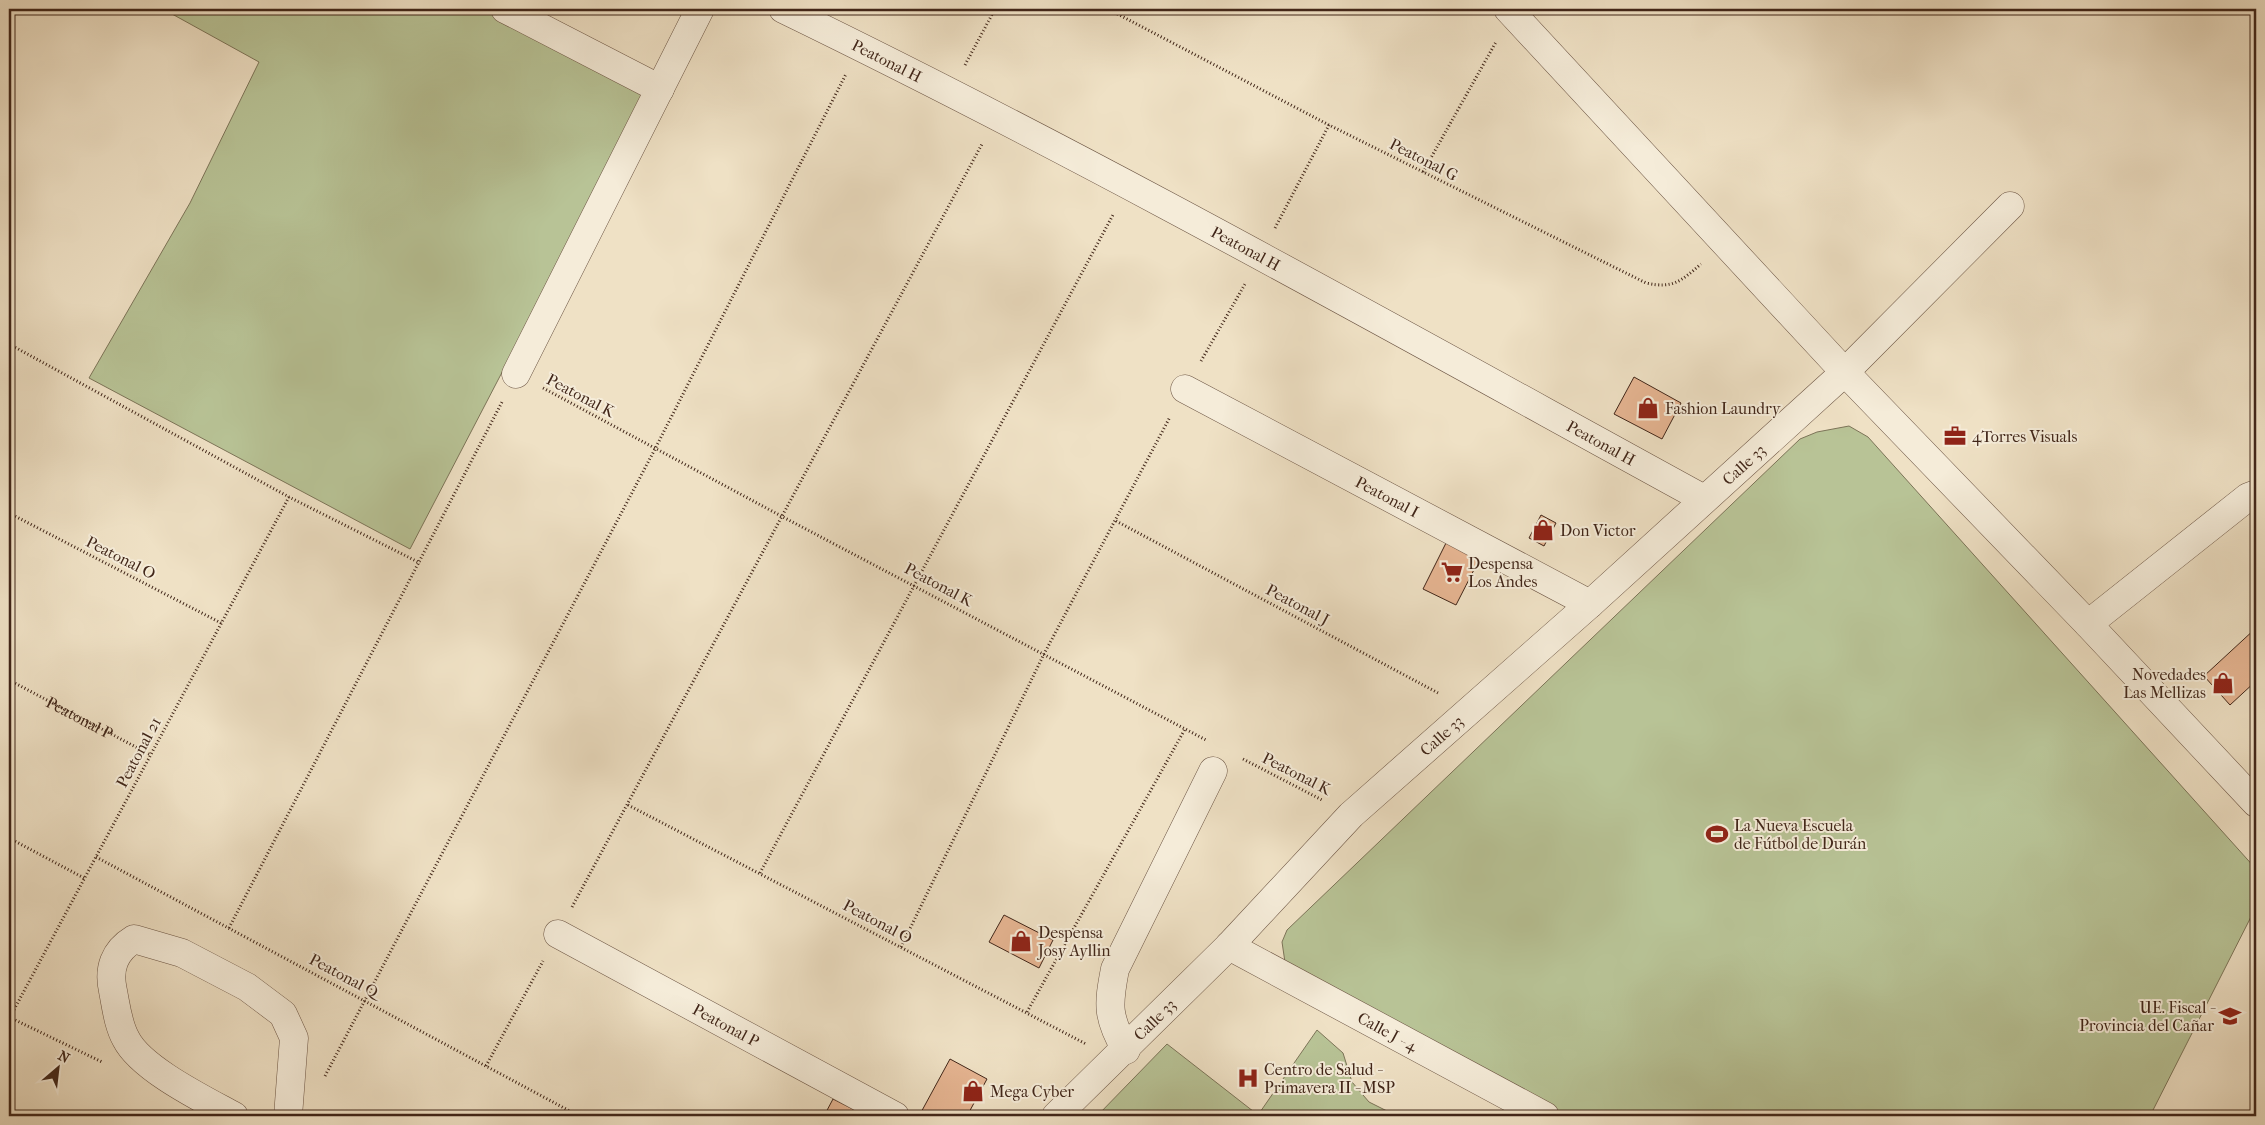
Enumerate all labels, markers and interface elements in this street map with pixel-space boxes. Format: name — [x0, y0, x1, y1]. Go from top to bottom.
street label: Peatonal H — [849, 35, 925, 86]
street label: Peatonal G — [1386, 134, 1461, 185]
street label: Peatonal H — [1208, 222, 1284, 275]
street label: Peatonal K — [543, 370, 619, 422]
shop icon: Fashion Laundry — [1635, 395, 1661, 421]
place label: Fashion Laundry — [1665, 399, 1781, 418]
street label: Peatonal H — [1563, 416, 1639, 470]
office icon: 4Torres Visuals — [1942, 423, 1968, 449]
place label: 4Torres Visuals — [1972, 427, 2077, 446]
street label: Calle 33 — [1719, 440, 1769, 489]
street label: Peatonal I — [1352, 472, 1422, 521]
shop icon: Don Victor — [1530, 517, 1556, 543]
place label: Don Victor — [1560, 521, 1636, 540]
street label: Peatonal O — [83, 532, 159, 583]
place label: Despensa Los Andes — [1468, 554, 1537, 591]
street label: Peatonal K — [901, 559, 977, 611]
supermarket icon: Despensa Los Andes — [1439, 559, 1465, 585]
street label: Peatonal J — [1263, 580, 1333, 629]
place label: Novedades Las Mellizas — [2123, 665, 2206, 702]
shop icon: Novedades Las Mellizas — [2210, 670, 2236, 696]
street label: Peatonal P — [43, 692, 116, 743]
street label: Calle 33 — [1416, 712, 1467, 760]
street label: Peatonal 21 — [112, 714, 165, 791]
street label: Peatonal K — [1259, 748, 1335, 799]
place label: La Nueva Escuela de Fútbol de Durán — [1734, 816, 1867, 853]
sports icon: La Nueva Escuela de Fútbol de Durán — [1704, 821, 1730, 847]
street label: Peatonal O — [840, 895, 916, 948]
place label: Despensa Josy Ayllin — [1036, 923, 1111, 960]
shop icon: Despensa Josy Ayllin — [1008, 928, 1034, 954]
street label: Peatonal Q — [306, 949, 386, 1004]
street label: Calle 33 — [1130, 995, 1180, 1044]
place label: UE. Fiscal - Provincia del Cañar — [2079, 998, 2216, 1035]
street label: Peatonal P — [689, 1000, 763, 1051]
school or university icon: UE. Fiscal - Provincia del Cañar — [2217, 1003, 2243, 1029]
street label: Calle J - 4 — [1354, 1008, 1421, 1056]
north arrow — [32, 1042, 82, 1092]
text: N — [55, 1047, 73, 1067]
place label: Centro de Salud - Primavera II - MSP — [1264, 1060, 1395, 1097]
hospital icon: Centro de Salud - Primavera II - MSP — [1235, 1065, 1261, 1091]
shop icon: Mega Cyber — [960, 1078, 986, 1104]
place label: Mega Cyber — [990, 1082, 1074, 1101]

